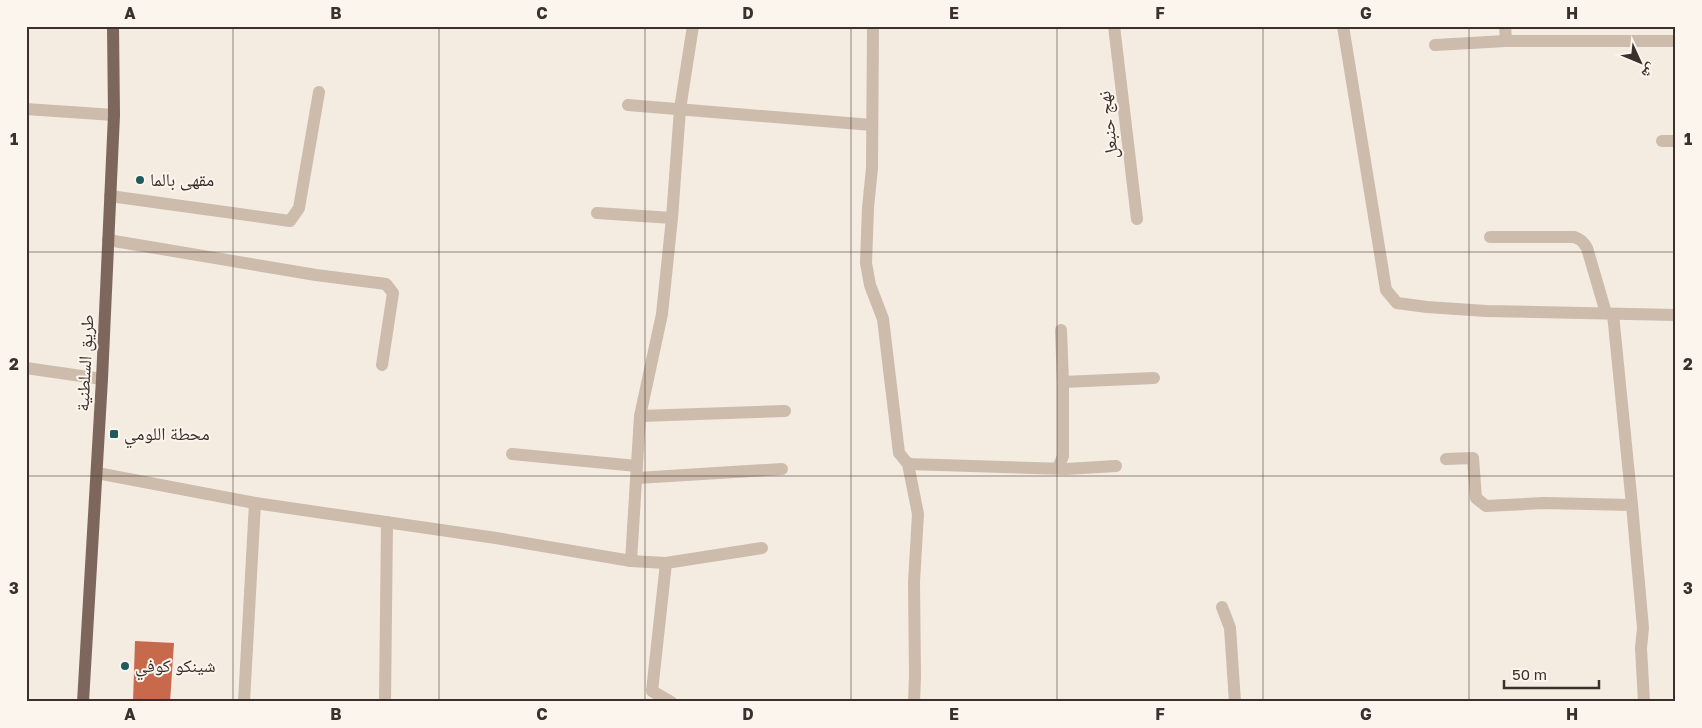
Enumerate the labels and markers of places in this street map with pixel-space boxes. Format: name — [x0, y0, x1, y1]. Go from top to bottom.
place label: مقهى بالما — [150, 168, 214, 191]
marker: مقهى بالما — [134, 174, 146, 186]
place label: محطة اللومي — [124, 422, 210, 449]
marker: محطة اللومي — [108, 428, 120, 440]
place label: شينكو كوفي — [135, 654, 216, 681]
marker: شينكو كوفي — [119, 660, 131, 672]

